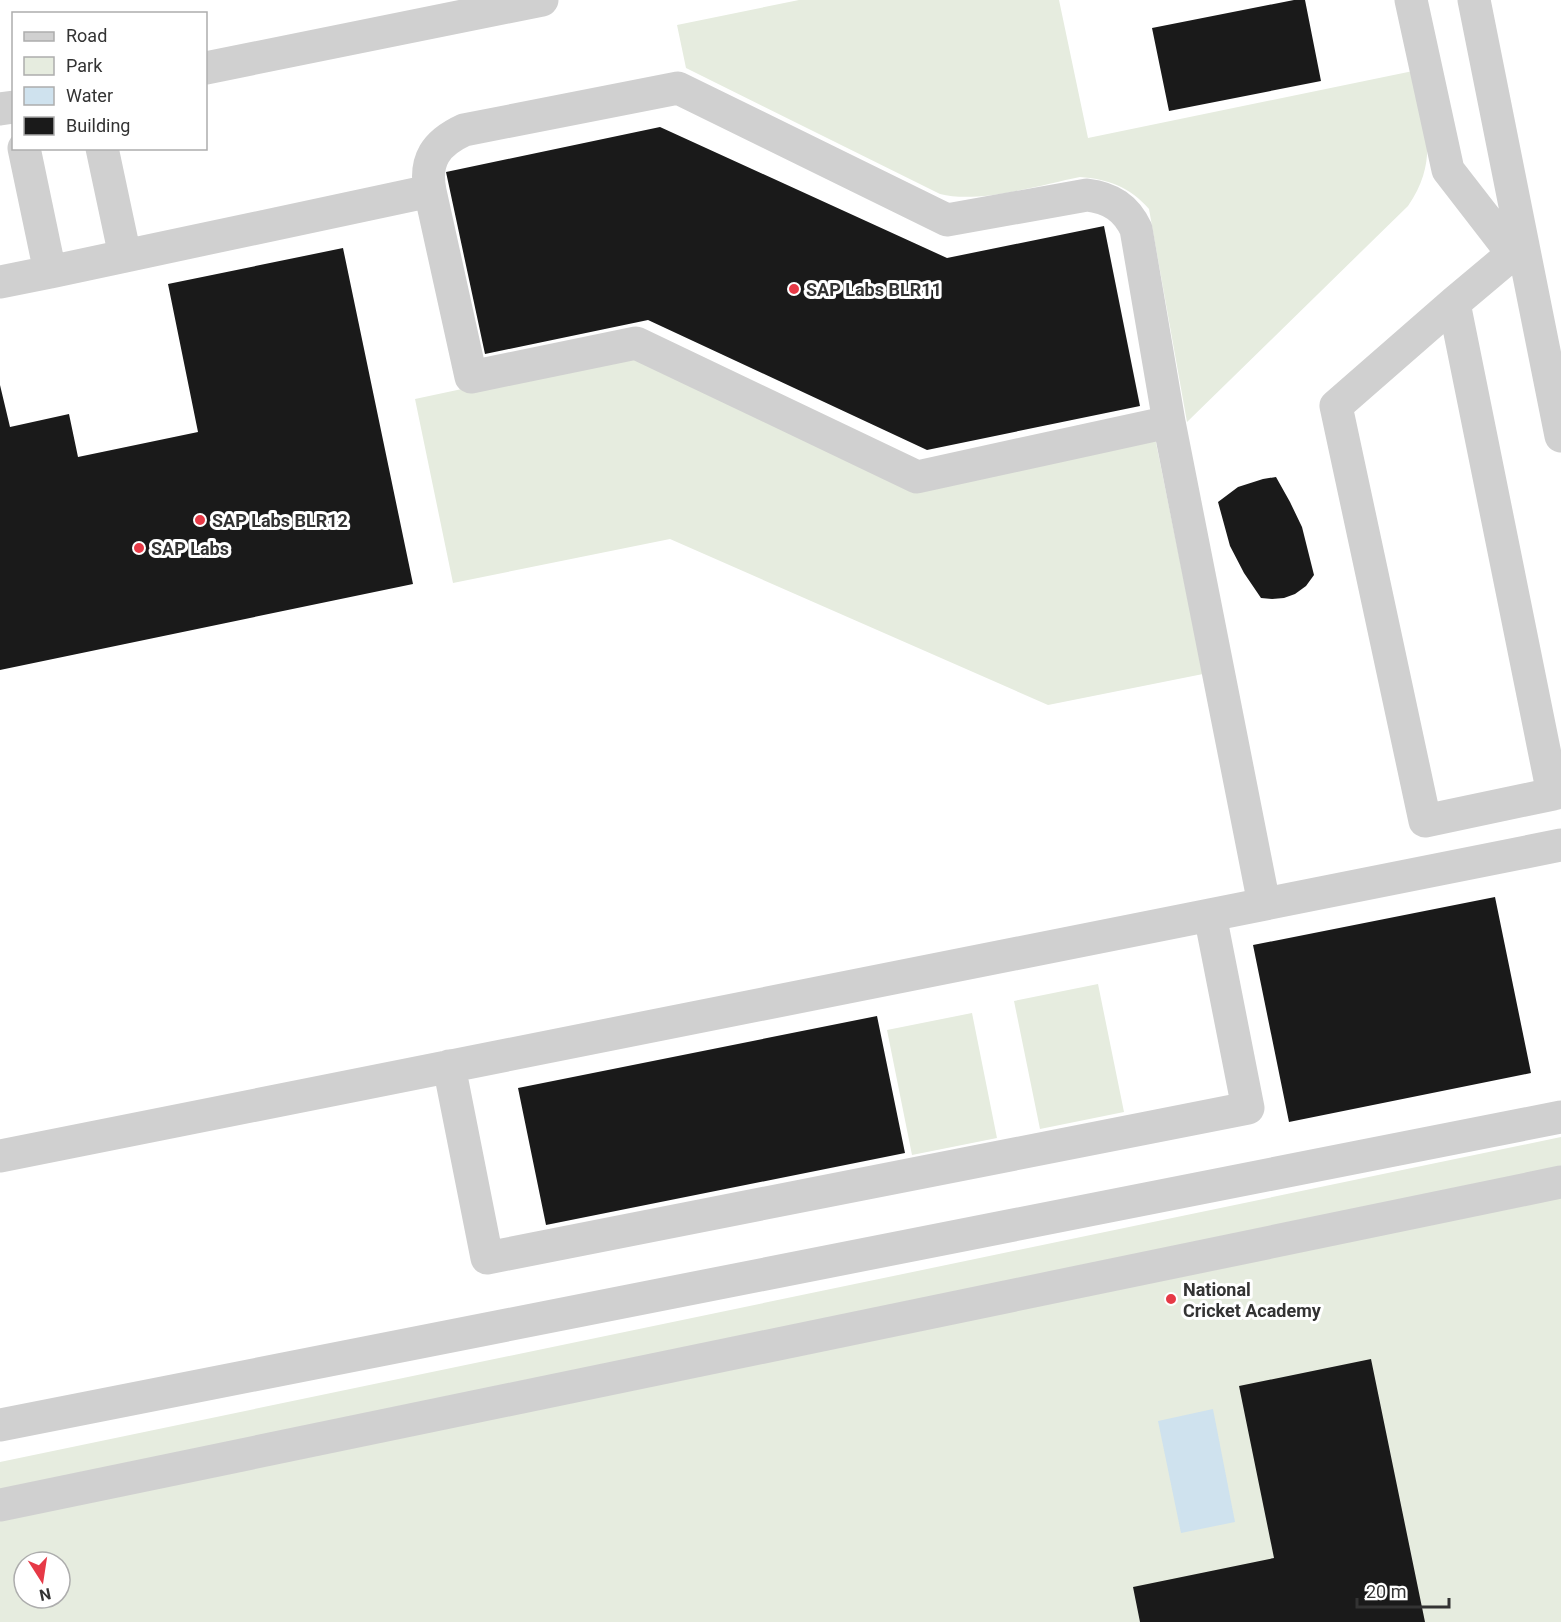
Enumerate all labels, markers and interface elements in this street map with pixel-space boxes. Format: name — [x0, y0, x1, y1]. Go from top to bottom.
legend — [12, 12, 207, 150]
text: Road — [66, 25, 107, 46]
text: Park — [66, 55, 103, 76]
text: Water — [66, 85, 113, 106]
text: Building — [66, 115, 130, 136]
place label: SAP Labs BLR11 — [806, 279, 942, 300]
marker: SAP Labs BLR11 — [787, 282, 801, 296]
place label: SAP Labs BLR12 — [212, 510, 348, 531]
marker: SAP Labs BLR12 — [193, 513, 207, 527]
place label: SAP Labs — [151, 538, 229, 559]
marker: SAP Labs — [132, 541, 146, 555]
place label: National Cricket Academy — [1183, 1279, 1322, 1321]
marker: National Cricket Academy — [1164, 1292, 1178, 1306]
north arrow — [12, 1550, 72, 1610]
scale bar — [1357, 1571, 1448, 1609]
text: 20 m — [1366, 1581, 1406, 1602]
text: N — [38, 1584, 53, 1605]

